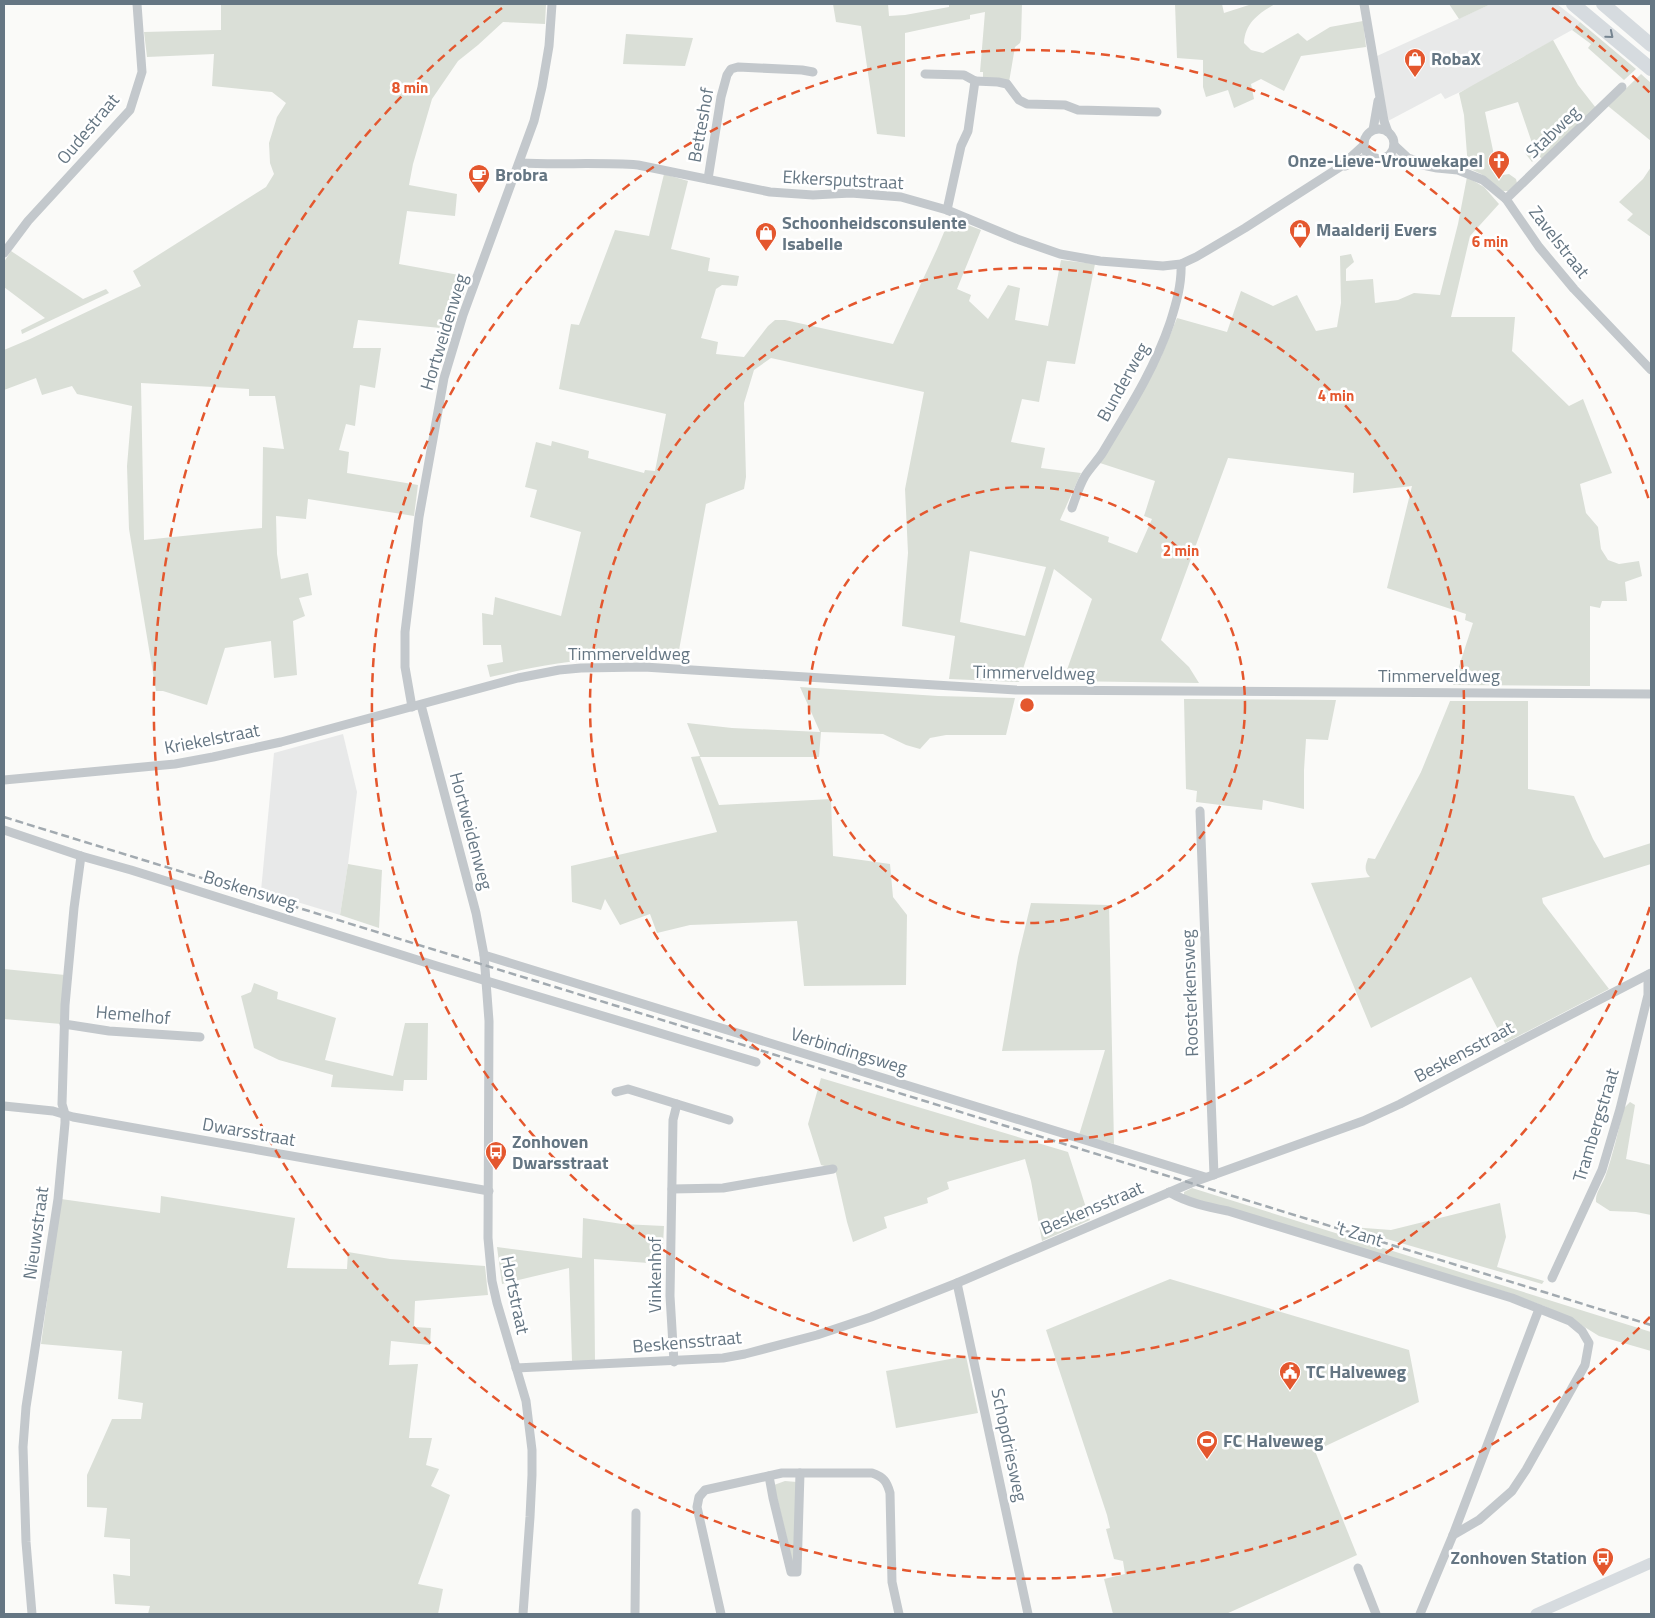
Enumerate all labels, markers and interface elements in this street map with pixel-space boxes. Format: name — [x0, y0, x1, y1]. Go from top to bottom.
one-way arrow — [1605, 29, 1614, 38]
place label: RobaX — [1431, 45, 1482, 72]
shop icon: RobaX — [1403, 47, 1427, 78]
text: 8 min — [392, 76, 428, 99]
street label: Betteshof — [681, 85, 720, 164]
street label: Oudestraat — [50, 87, 126, 170]
street label: Stabweg — [1519, 99, 1586, 164]
place label: Onze-Lieve-Vrouwekapel — [1287, 147, 1483, 174]
church icon: Onze-Lieve-Vrouwekapel — [1487, 149, 1511, 180]
place label: Brobra — [495, 161, 548, 188]
cafe icon: Brobra — [467, 163, 491, 194]
street label: Ekkersputstraat — [782, 163, 905, 196]
street label: Zavelstraat — [1522, 200, 1597, 284]
place label: Schoonheidsconsulente Isabelle — [782, 209, 967, 257]
place label: Maalderij Evers — [1316, 216, 1437, 243]
shop icon: Maalderij Evers — [1288, 218, 1312, 249]
shop icon: Schoonheidsconsulente Isabelle — [754, 221, 778, 252]
text: 6 min — [1472, 230, 1508, 253]
street label: Hortweidenweg — [413, 270, 474, 394]
street label: Bunderweg — [1090, 337, 1155, 426]
text: 4 min — [1318, 384, 1354, 407]
text: 2 min — [1163, 539, 1199, 562]
street label: Timmerveldweg — [568, 640, 690, 667]
street label: Timmerveldweg — [973, 658, 1095, 687]
street label: Timmerveldweg — [1378, 662, 1500, 689]
centre of rings — [1018, 696, 1036, 714]
street label: Kriekelstraat — [162, 716, 262, 761]
street label: Hortweidenweg — [443, 769, 500, 893]
street label: Boskensweg — [200, 863, 300, 917]
street label: Roosterkensweg — [1174, 929, 1205, 1057]
street label: Hemelhof — [95, 998, 171, 1031]
street label: Beskensstraat — [1409, 1014, 1519, 1089]
street label: Verbindingsweg — [787, 1020, 911, 1081]
street label: Trambergstraat — [1565, 1064, 1626, 1185]
street label: Dwarsstraat — [200, 1110, 298, 1153]
place label: Zonhoven Dwarsstraat — [512, 1128, 609, 1176]
bus stop icon: Zonhoven Dwarsstraat — [484, 1140, 508, 1171]
street label: Beskensstraat — [1036, 1173, 1148, 1241]
street label: Nieuwstraat — [16, 1184, 55, 1281]
street label: 't Zant — [1332, 1214, 1387, 1254]
street label: Vinkenhof — [641, 1237, 668, 1313]
street label: Hortstraat — [494, 1253, 537, 1337]
street label: Beskensstraat — [631, 1323, 743, 1360]
place label: TC Halveweg — [1306, 1358, 1407, 1385]
public building icon: TC Halveweg — [1278, 1360, 1302, 1391]
street label: Schopdriesweg — [984, 1386, 1035, 1504]
place label: FC Halveweg — [1223, 1427, 1324, 1454]
sports icon: FC Halveweg — [1195, 1429, 1219, 1460]
place label: Zonhoven Station — [1451, 1544, 1587, 1571]
bus stop icon: Zonhoven Station — [1591, 1546, 1615, 1577]

